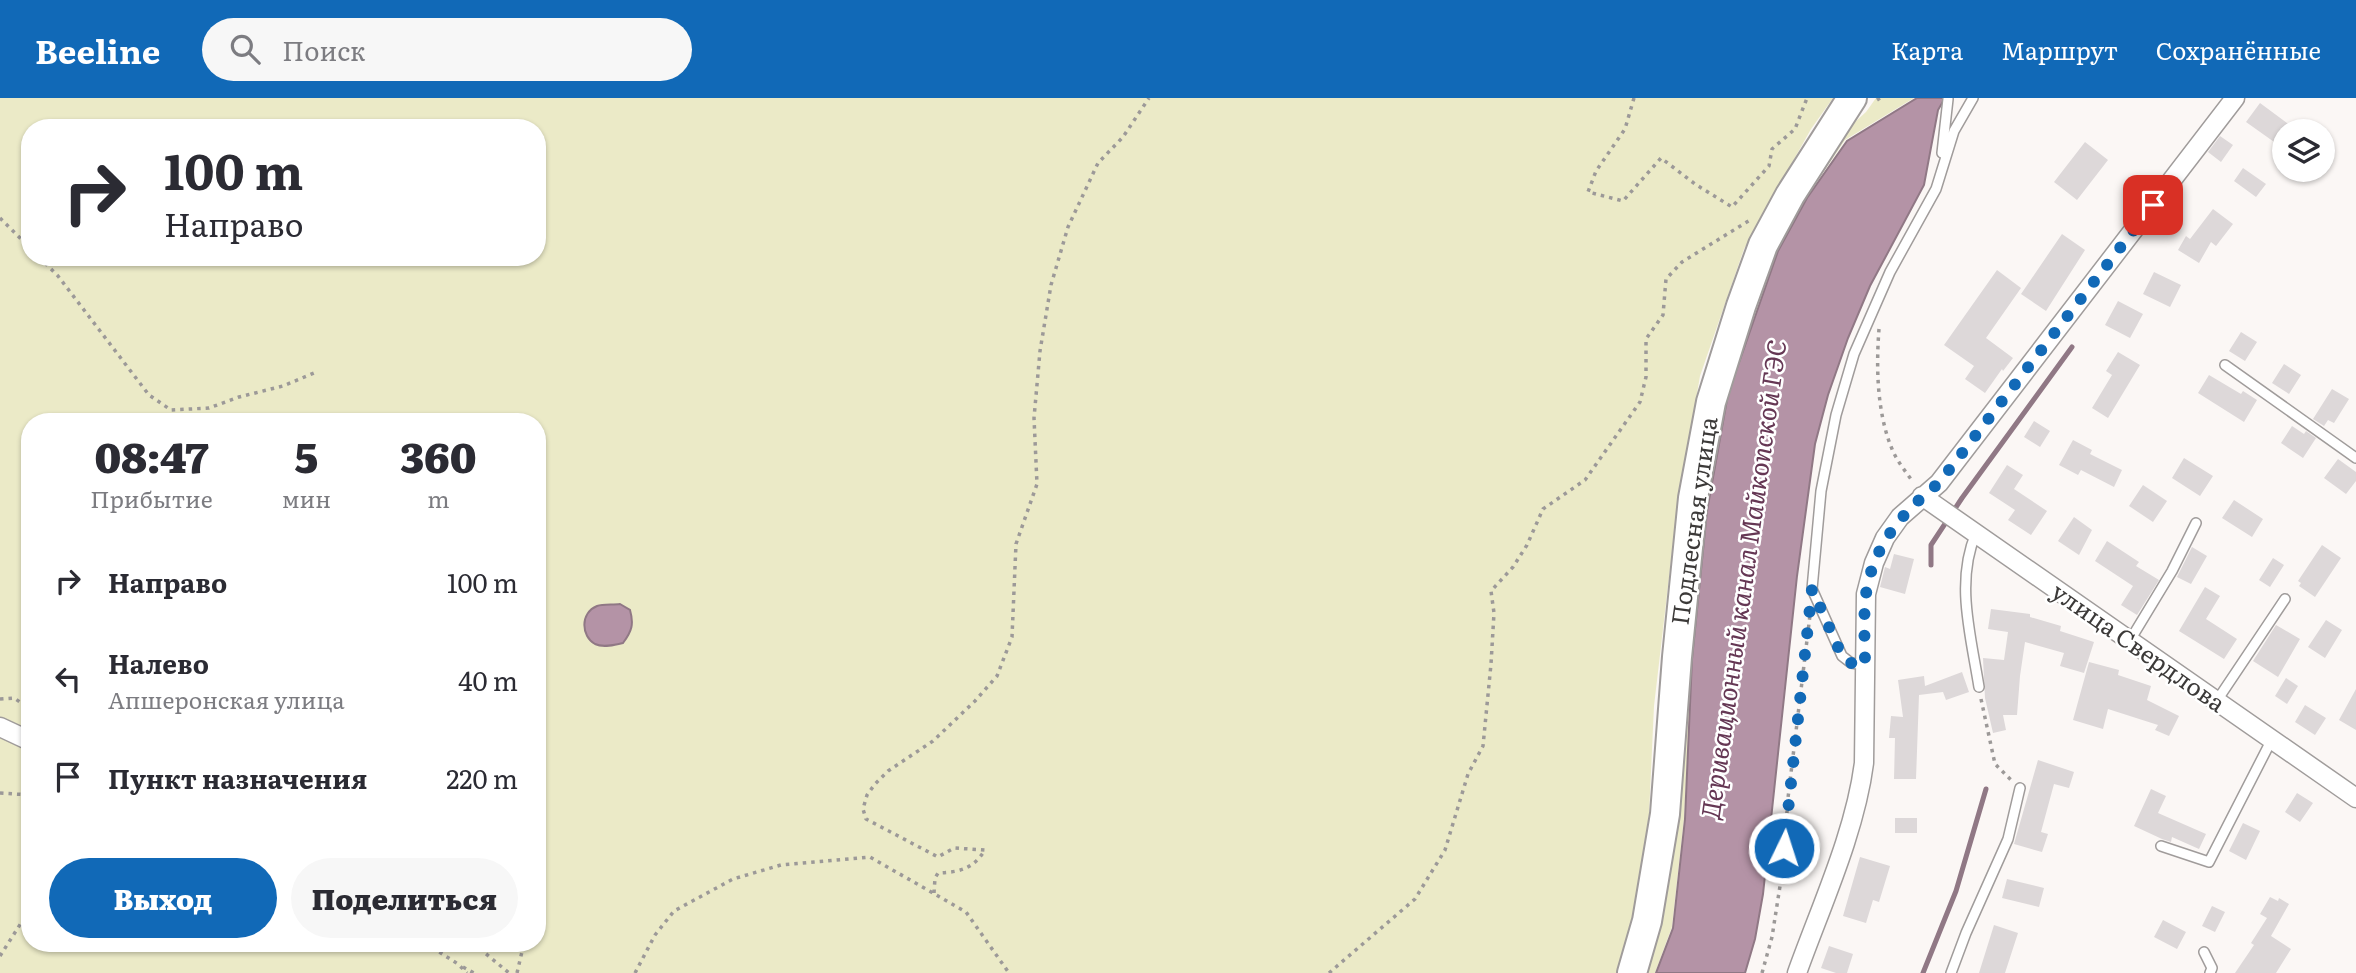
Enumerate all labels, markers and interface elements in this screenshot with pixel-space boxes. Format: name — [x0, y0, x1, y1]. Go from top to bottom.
search box — [202, 18, 692, 81]
text: Beeline — [35, 25, 160, 74]
icon: search — [226, 30, 264, 68]
text: Поиск — [282, 30, 366, 69]
text: Карта — [1891, 32, 1963, 67]
text: Маршрут — [2001, 32, 2118, 67]
text: Сохранённые — [2156, 32, 2321, 67]
map controls — [2272, 119, 2335, 182]
button: layers — [2272, 119, 2335, 182]
text: 100 m — [164, 132, 303, 205]
icon: right — [49, 147, 140, 238]
pin — [2123, 175, 2183, 235]
icon: arrive — [2134, 186, 2172, 224]
text: Направо — [164, 199, 304, 247]
water label: Деривационный канал Майкопской ГЭС — [1689, 338, 1794, 822]
street label: Подлесная улица — [1661, 414, 1724, 627]
text: 08:47 — [94, 424, 209, 486]
text: 5 — [295, 424, 318, 486]
text: 360 — [400, 424, 477, 486]
text: Прибытие — [90, 481, 213, 515]
text: мин — [282, 481, 331, 515]
text: m — [427, 481, 450, 515]
icon: right — [49, 562, 87, 600]
text: Направо — [108, 562, 227, 601]
text: 100 m — [447, 562, 518, 601]
street label: улица Свердлова — [2045, 573, 2234, 719]
text: Налево — [108, 643, 209, 682]
icon: left — [49, 660, 87, 698]
text: 40 m — [458, 660, 518, 699]
text: Апшеронская улица — [108, 682, 345, 716]
icon: arrive — [49, 758, 87, 796]
text: Пункт назначения — [108, 758, 367, 797]
text: 220 m — [446, 758, 518, 797]
position arrow — [1747, 811, 1821, 885]
button: Выход — [49, 858, 277, 938]
button: Поделиться — [291, 858, 518, 938]

